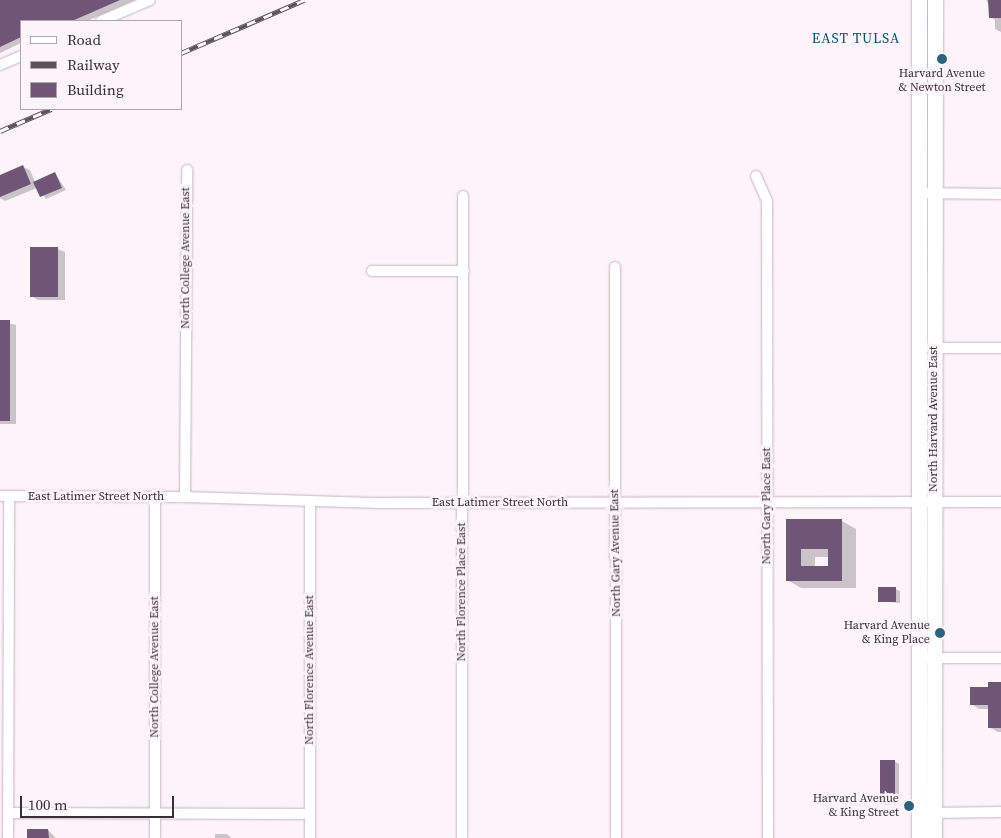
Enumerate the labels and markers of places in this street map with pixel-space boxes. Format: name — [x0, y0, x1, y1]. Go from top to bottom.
marker: Harvard Avenue & Newton Street — [936, 53, 948, 65]
place label: Harvard Avenue & Newton Street — [899, 67, 985, 95]
place label: Harvard Avenue & King Place — [844, 619, 930, 647]
marker: Harvard Avenue & King Place — [934, 627, 946, 639]
place label: Harvard Avenue & King Street — [813, 792, 899, 820]
marker: Harvard Avenue & King Street — [903, 800, 915, 812]

